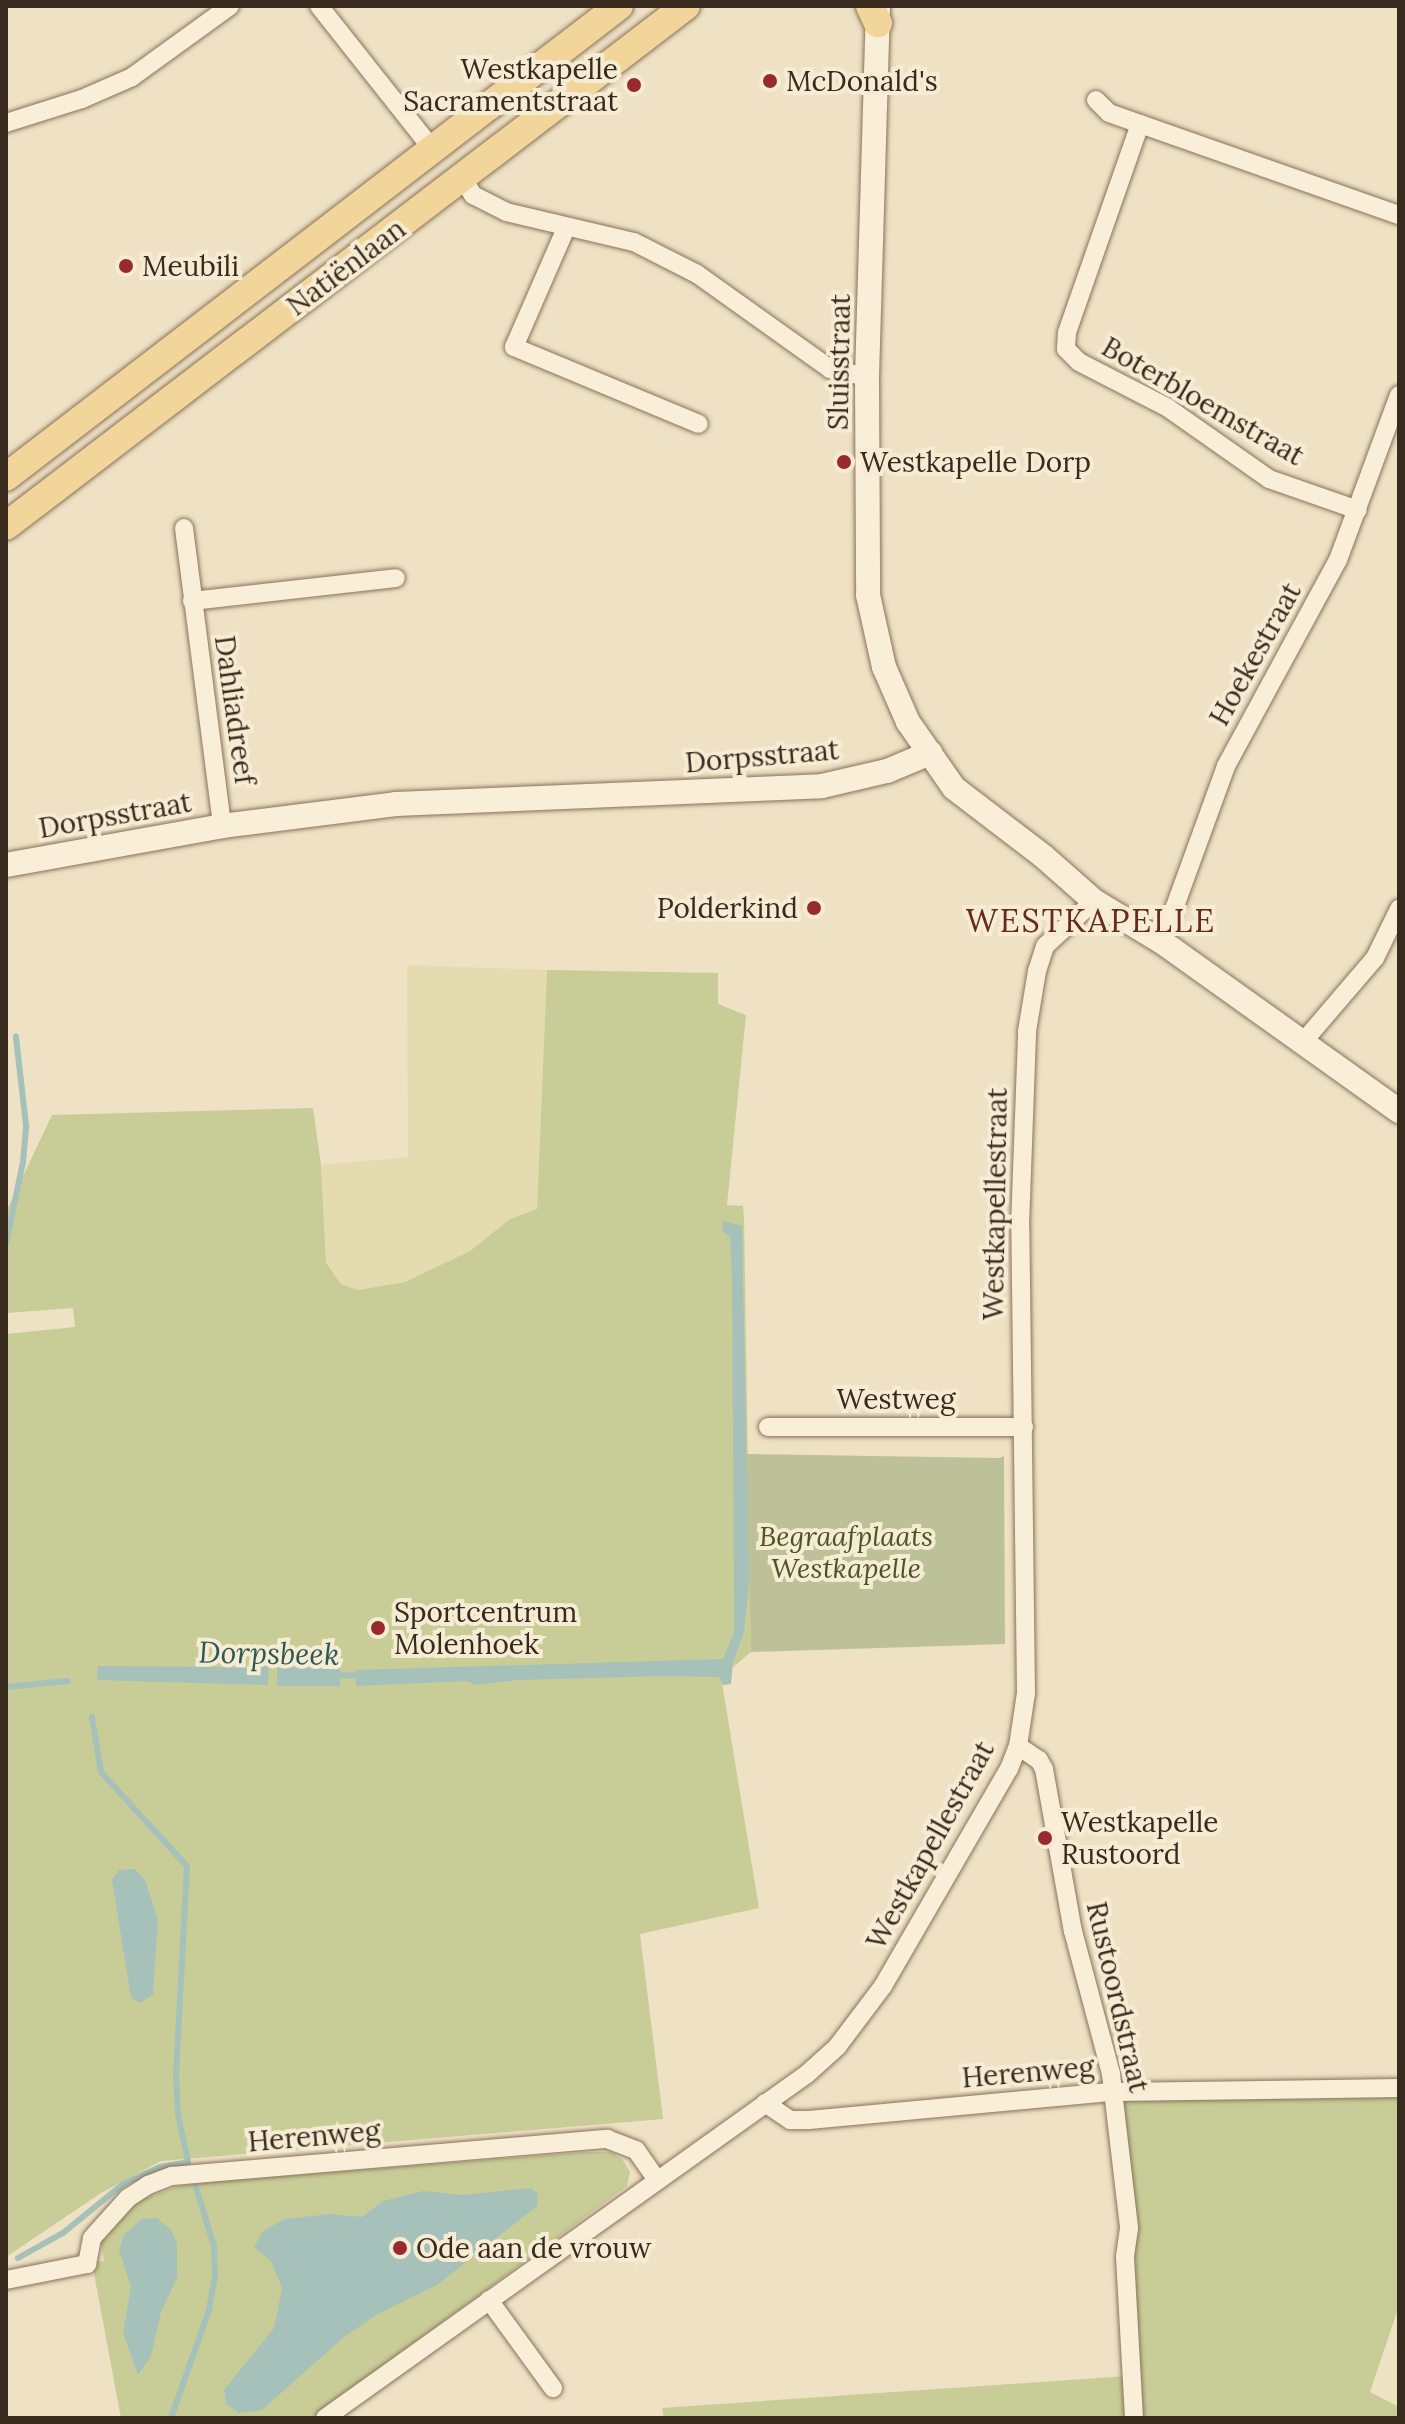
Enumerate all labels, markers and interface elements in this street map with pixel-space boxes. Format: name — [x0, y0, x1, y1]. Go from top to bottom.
place label: Westkapelle Sacramentstraat — [403, 52, 618, 118]
place label: McDonald's — [786, 64, 938, 98]
marker: McDonald's — [761, 72, 779, 90]
marker: Westkapelle Sacramentstraat — [625, 76, 643, 94]
street label: Natiënlaan — [280, 212, 412, 322]
place label: Meubili — [142, 249, 239, 283]
marker: Meubili — [117, 257, 135, 275]
street label: Sluisstraat — [821, 294, 857, 430]
street label: Boterbloemstraat — [1096, 330, 1310, 472]
place label: Westkapelle Dorp — [860, 445, 1091, 479]
marker: Westkapelle Dorp — [835, 453, 853, 471]
street label: Hoekestraat — [1202, 577, 1308, 731]
street label: Dahliadreef — [208, 633, 262, 787]
street label: Dorpsstraat — [684, 733, 840, 779]
street label: Dorpsstraat — [36, 785, 194, 845]
place label: Polderkind — [657, 891, 798, 925]
marker: Polderkind — [805, 899, 823, 917]
district label: WESTKAPELLE — [966, 902, 1216, 940]
street label: Westkapellestraat — [976, 1087, 1014, 1321]
street label: Westweg — [837, 1382, 955, 1416]
park label: Begraafplaats Westkapelle — [759, 1519, 933, 1585]
place label: Sportcentrum Molenhoek — [394, 1595, 577, 1661]
marker: Sportcentrum Molenhoek — [369, 1619, 387, 1637]
water label: Dorpsbeek — [198, 1634, 340, 1672]
street label: Westkapellestraat — [859, 1735, 1001, 1955]
place label: Westkapelle Rustoord — [1061, 1805, 1219, 1871]
marker: Westkapelle Rustoord — [1036, 1829, 1054, 1847]
street label: Rustoordstraat — [1080, 1898, 1156, 2096]
street label: Herenweg — [960, 2049, 1096, 2095]
street label: Herenweg — [246, 2113, 382, 2159]
place label: Ode aan de vrouw — [416, 2231, 651, 2265]
marker: Ode aan de vrouw — [391, 2239, 409, 2257]

